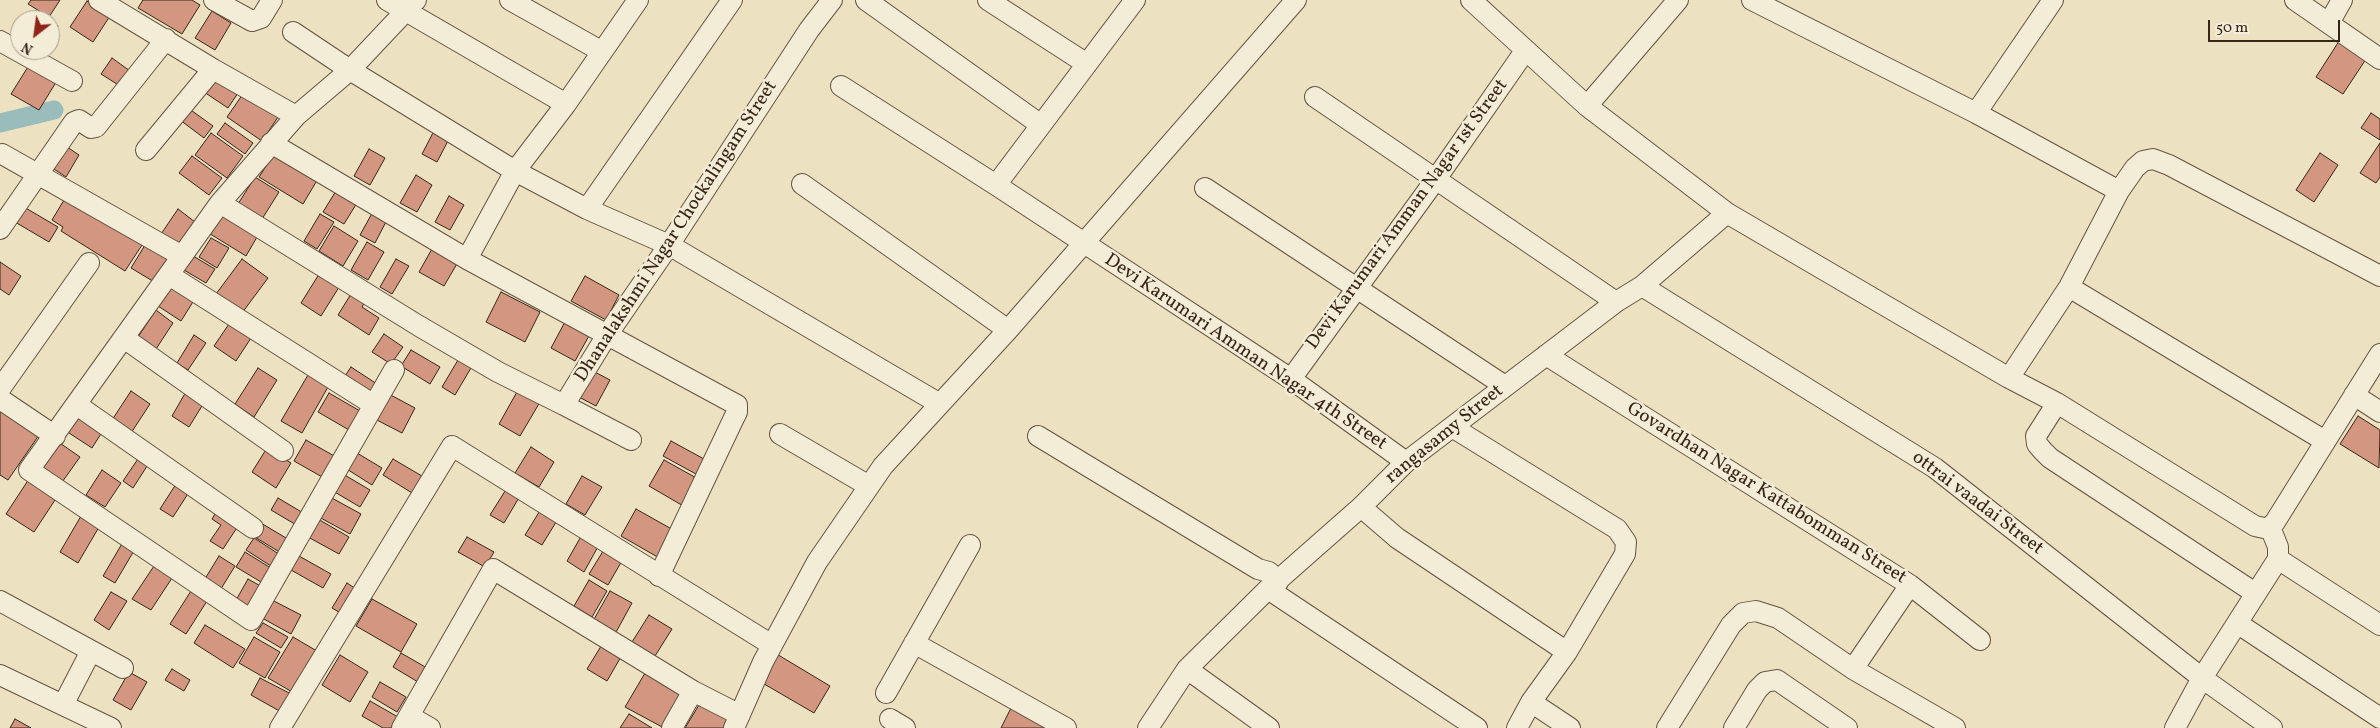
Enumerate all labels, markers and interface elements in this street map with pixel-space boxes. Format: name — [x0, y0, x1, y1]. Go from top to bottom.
north arrow — [10, 10, 60, 60]
scale bar — [2210, 10, 2342, 42]
text: 50 m — [2216, 18, 2248, 39]
text: N — [19, 37, 37, 58]
street label: Devi Karumari Amman Nagar 1st Street — [1302, 75, 1514, 355]
street label: Dhanalakshmi Nagar Chockalingam Street — [571, 77, 783, 387]
street label: Devi Karumari Amman Nagar 4th Street — [1099, 250, 1391, 456]
street label: rangasamy Street — [1381, 380, 1509, 490]
street label: Govardhan Nagar Kattabomman Street — [1622, 398, 1910, 590]
street label: ottrai vaadai Street — [1907, 447, 2047, 561]

